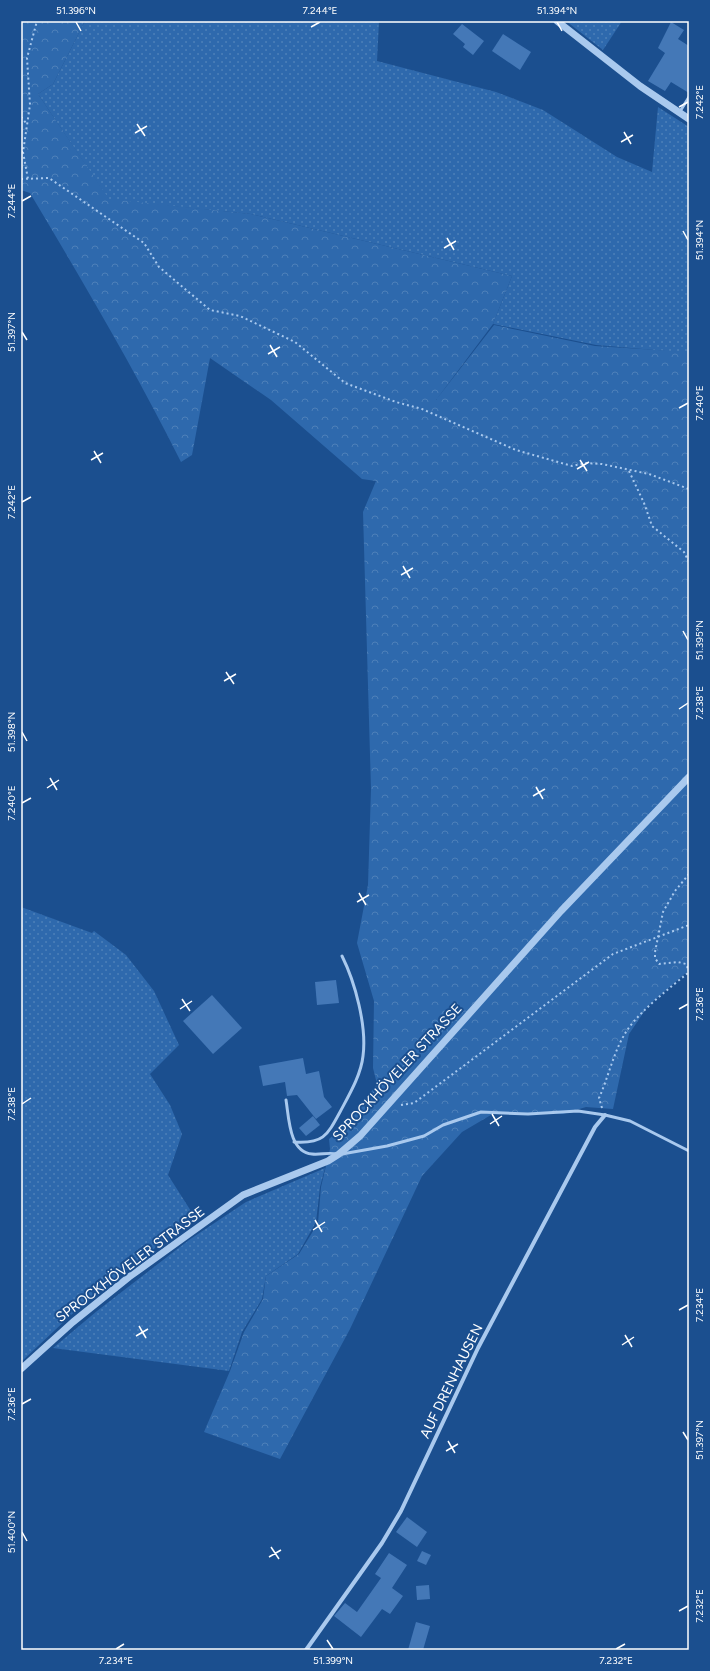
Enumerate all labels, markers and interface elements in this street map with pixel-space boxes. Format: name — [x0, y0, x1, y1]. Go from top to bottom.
text: 51.396°N — [56, 4, 96, 17]
text: 7.244°E — [302, 4, 338, 17]
text: 51.394°N — [537, 4, 577, 17]
text: 7.242°E — [693, 85, 706, 119]
text: 7.244°E — [5, 183, 18, 219]
text: 51.394°N — [693, 220, 706, 260]
text: 51.397°N — [5, 312, 18, 352]
text: 7.240°E — [693, 385, 706, 421]
text: 7.242°E — [5, 485, 18, 519]
text: 51.395°N — [693, 620, 706, 660]
text: 7.238°E — [693, 686, 706, 720]
text: 51.398°N — [5, 712, 18, 752]
text: 7.240°E — [5, 785, 18, 821]
text: 7.236°E — [693, 987, 706, 1021]
street label: SPROCKHÖVELER STRASSE — [329, 1000, 466, 1145]
text: 7.238°E — [5, 1087, 18, 1121]
street label: SPROCKHÖVELER STRASSE — [52, 1203, 208, 1326]
text: 7.234°E — [693, 1288, 706, 1322]
street label: AUF DRENHAUSEN — [416, 1321, 487, 1441]
text: 7.236°E — [5, 1387, 18, 1421]
text: 51.397°N — [693, 1420, 706, 1460]
text: 51.400°N — [5, 1511, 18, 1553]
text: 7.232°E — [693, 1589, 706, 1623]
text: 7.234°E — [99, 1654, 133, 1667]
text: 51.399°N — [313, 1654, 353, 1667]
text: 7.232°E — [599, 1654, 633, 1667]

